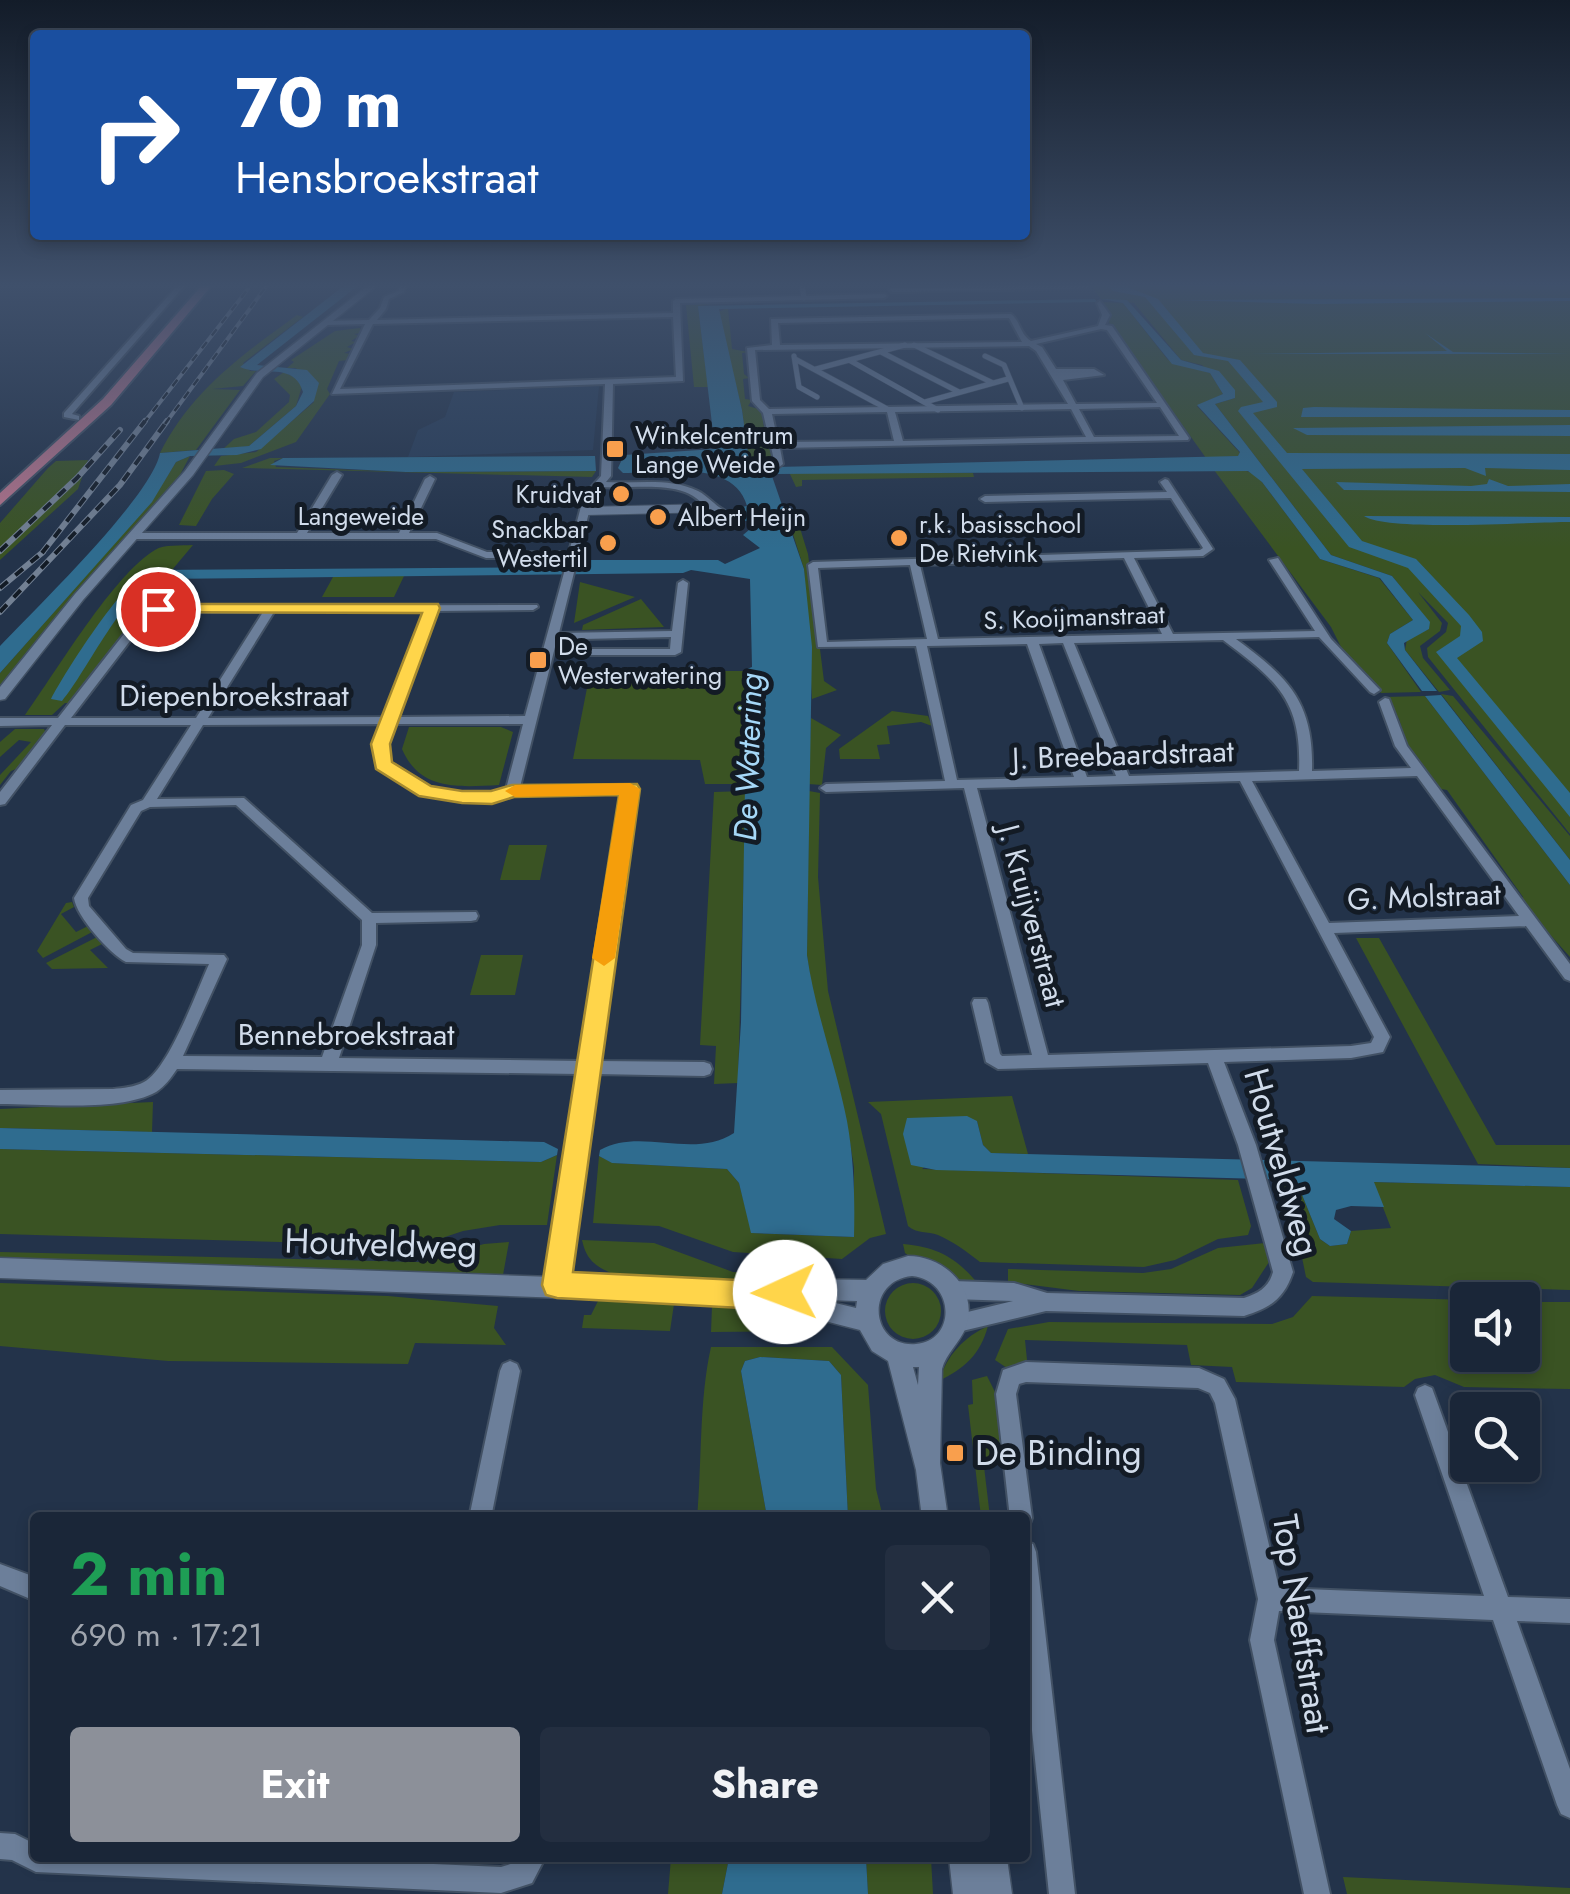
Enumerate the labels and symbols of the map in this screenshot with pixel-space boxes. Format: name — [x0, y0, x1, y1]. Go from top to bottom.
place label: Winkelcentrum Lange Weide — [635, 417, 794, 482]
marker: Winkelcentrum Lange Weide — [604, 438, 626, 460]
place label: Kruidvat — [515, 476, 601, 512]
marker: Kruidvat — [610, 483, 632, 505]
street label: Langeweide — [298, 498, 424, 534]
place label: Albert Heijn — [678, 499, 806, 535]
marker: Albert Heijn — [647, 506, 669, 528]
place label: r.k. basisschool De Rietvink — [919, 506, 1081, 571]
place label: Snackbar Westertil — [491, 511, 588, 576]
marker: r.k. basisschool De Rietvink — [888, 527, 910, 549]
marker: Snackbar Westertil — [597, 532, 619, 554]
pin — [116, 567, 201, 652]
street label: S. Kooijmanstraat — [983, 596, 1165, 638]
place label: De Westerwatering — [558, 628, 722, 693]
marker: De Westerwatering — [527, 649, 549, 671]
water label: De Watering — [722, 672, 774, 842]
street label: Diepenbroekstraat — [119, 674, 350, 717]
street label: J. Breebaardstraat — [1007, 729, 1235, 780]
street label: J. Kruijverstraat — [986, 816, 1078, 1013]
street label: G. Molstraat — [1346, 872, 1502, 921]
street label: Bennebroekstraat — [238, 1013, 455, 1056]
street label: Houtveldweg — [1231, 1062, 1333, 1262]
street label: Houtveldweg — [284, 1216, 478, 1272]
position arrow — [733, 1240, 837, 1344]
place label: De Binding — [975, 1428, 1142, 1478]
marker: De Binding — [944, 1442, 966, 1464]
street label: Top Naeffstraat — [1260, 1511, 1344, 1738]

